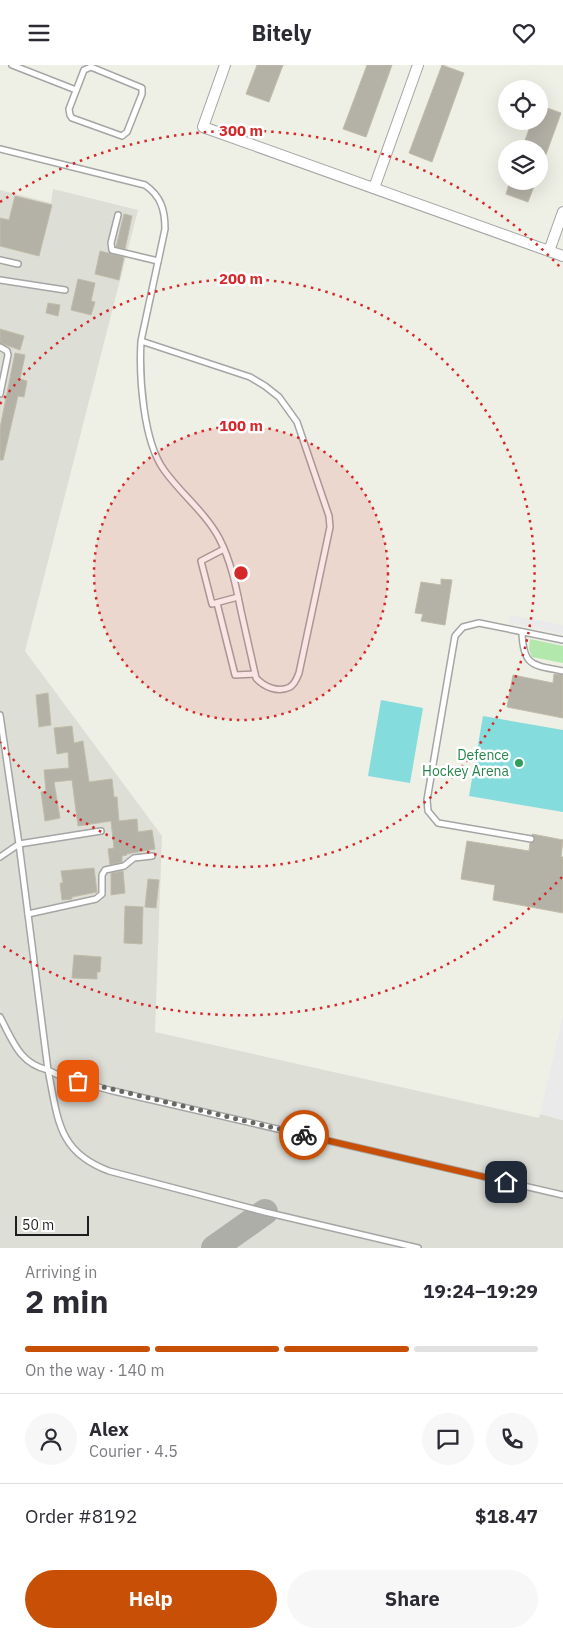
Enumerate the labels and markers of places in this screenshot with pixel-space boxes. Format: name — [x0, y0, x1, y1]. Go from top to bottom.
centre of rings — [232, 564, 250, 582]
place label: Defence Hockey Arena — [422, 746, 510, 780]
marker: Defence Hockey Arena — [513, 757, 525, 769]
pin — [57, 1060, 99, 1102]
pin — [485, 1161, 527, 1203]

